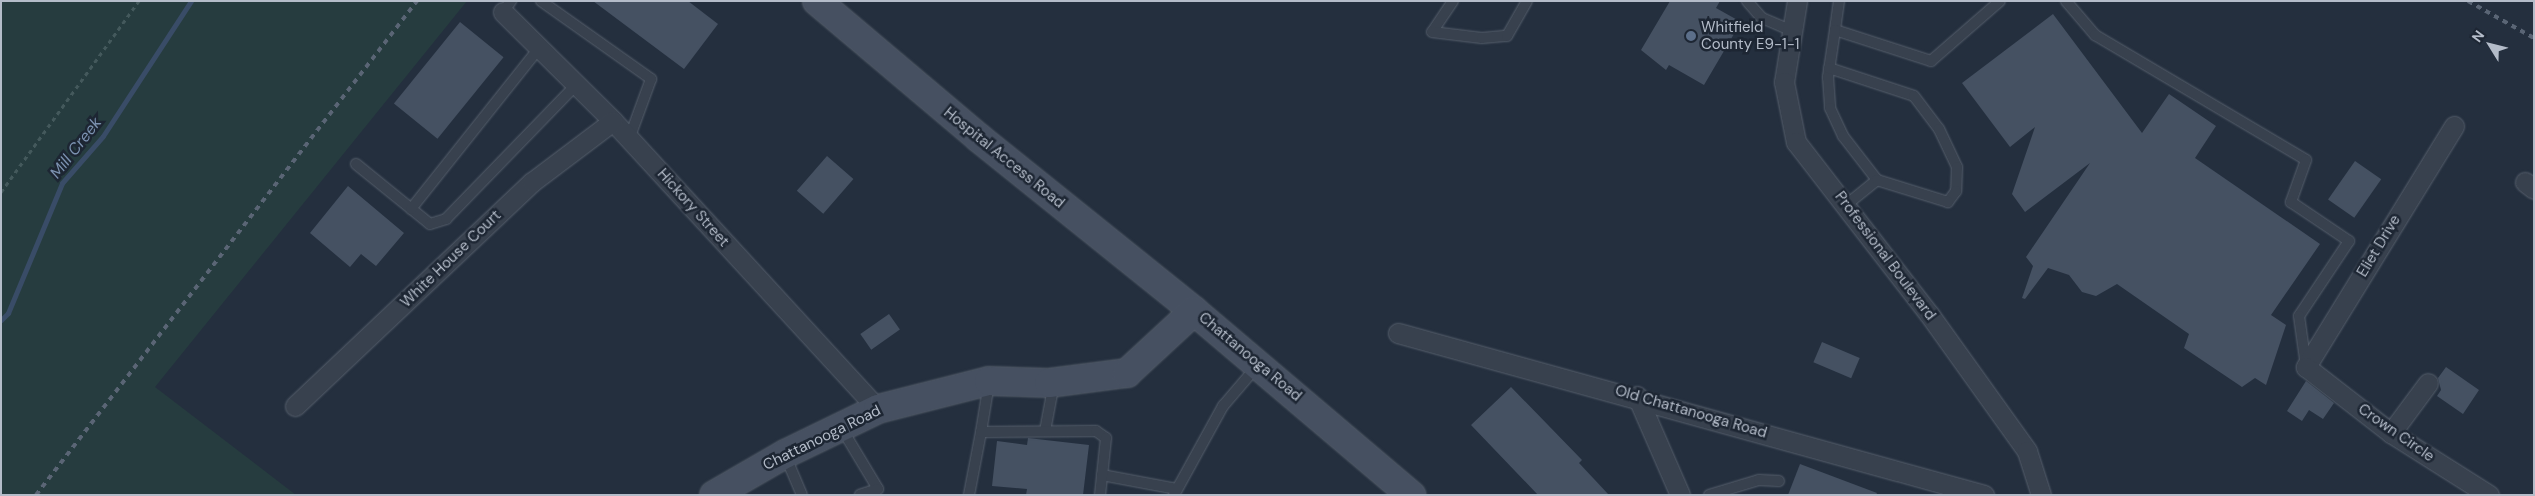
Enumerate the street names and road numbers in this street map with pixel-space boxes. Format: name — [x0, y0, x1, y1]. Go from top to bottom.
street label: Hospital Access Road — [940, 104, 1068, 212]
street label: Hickory Street — [653, 165, 733, 251]
street label: Professional Boulevard — [1831, 188, 1939, 324]
street label: White House Court — [397, 207, 505, 311]
street label: Eliet Drive — [2353, 212, 2405, 280]
street label: Chattanooga Road — [1195, 309, 1305, 405]
street label: Old Chattanooga Road — [1613, 382, 1769, 442]
street label: Crown Circle — [2354, 400, 2438, 466]
street label: Chattanooga Road — [760, 402, 884, 474]

